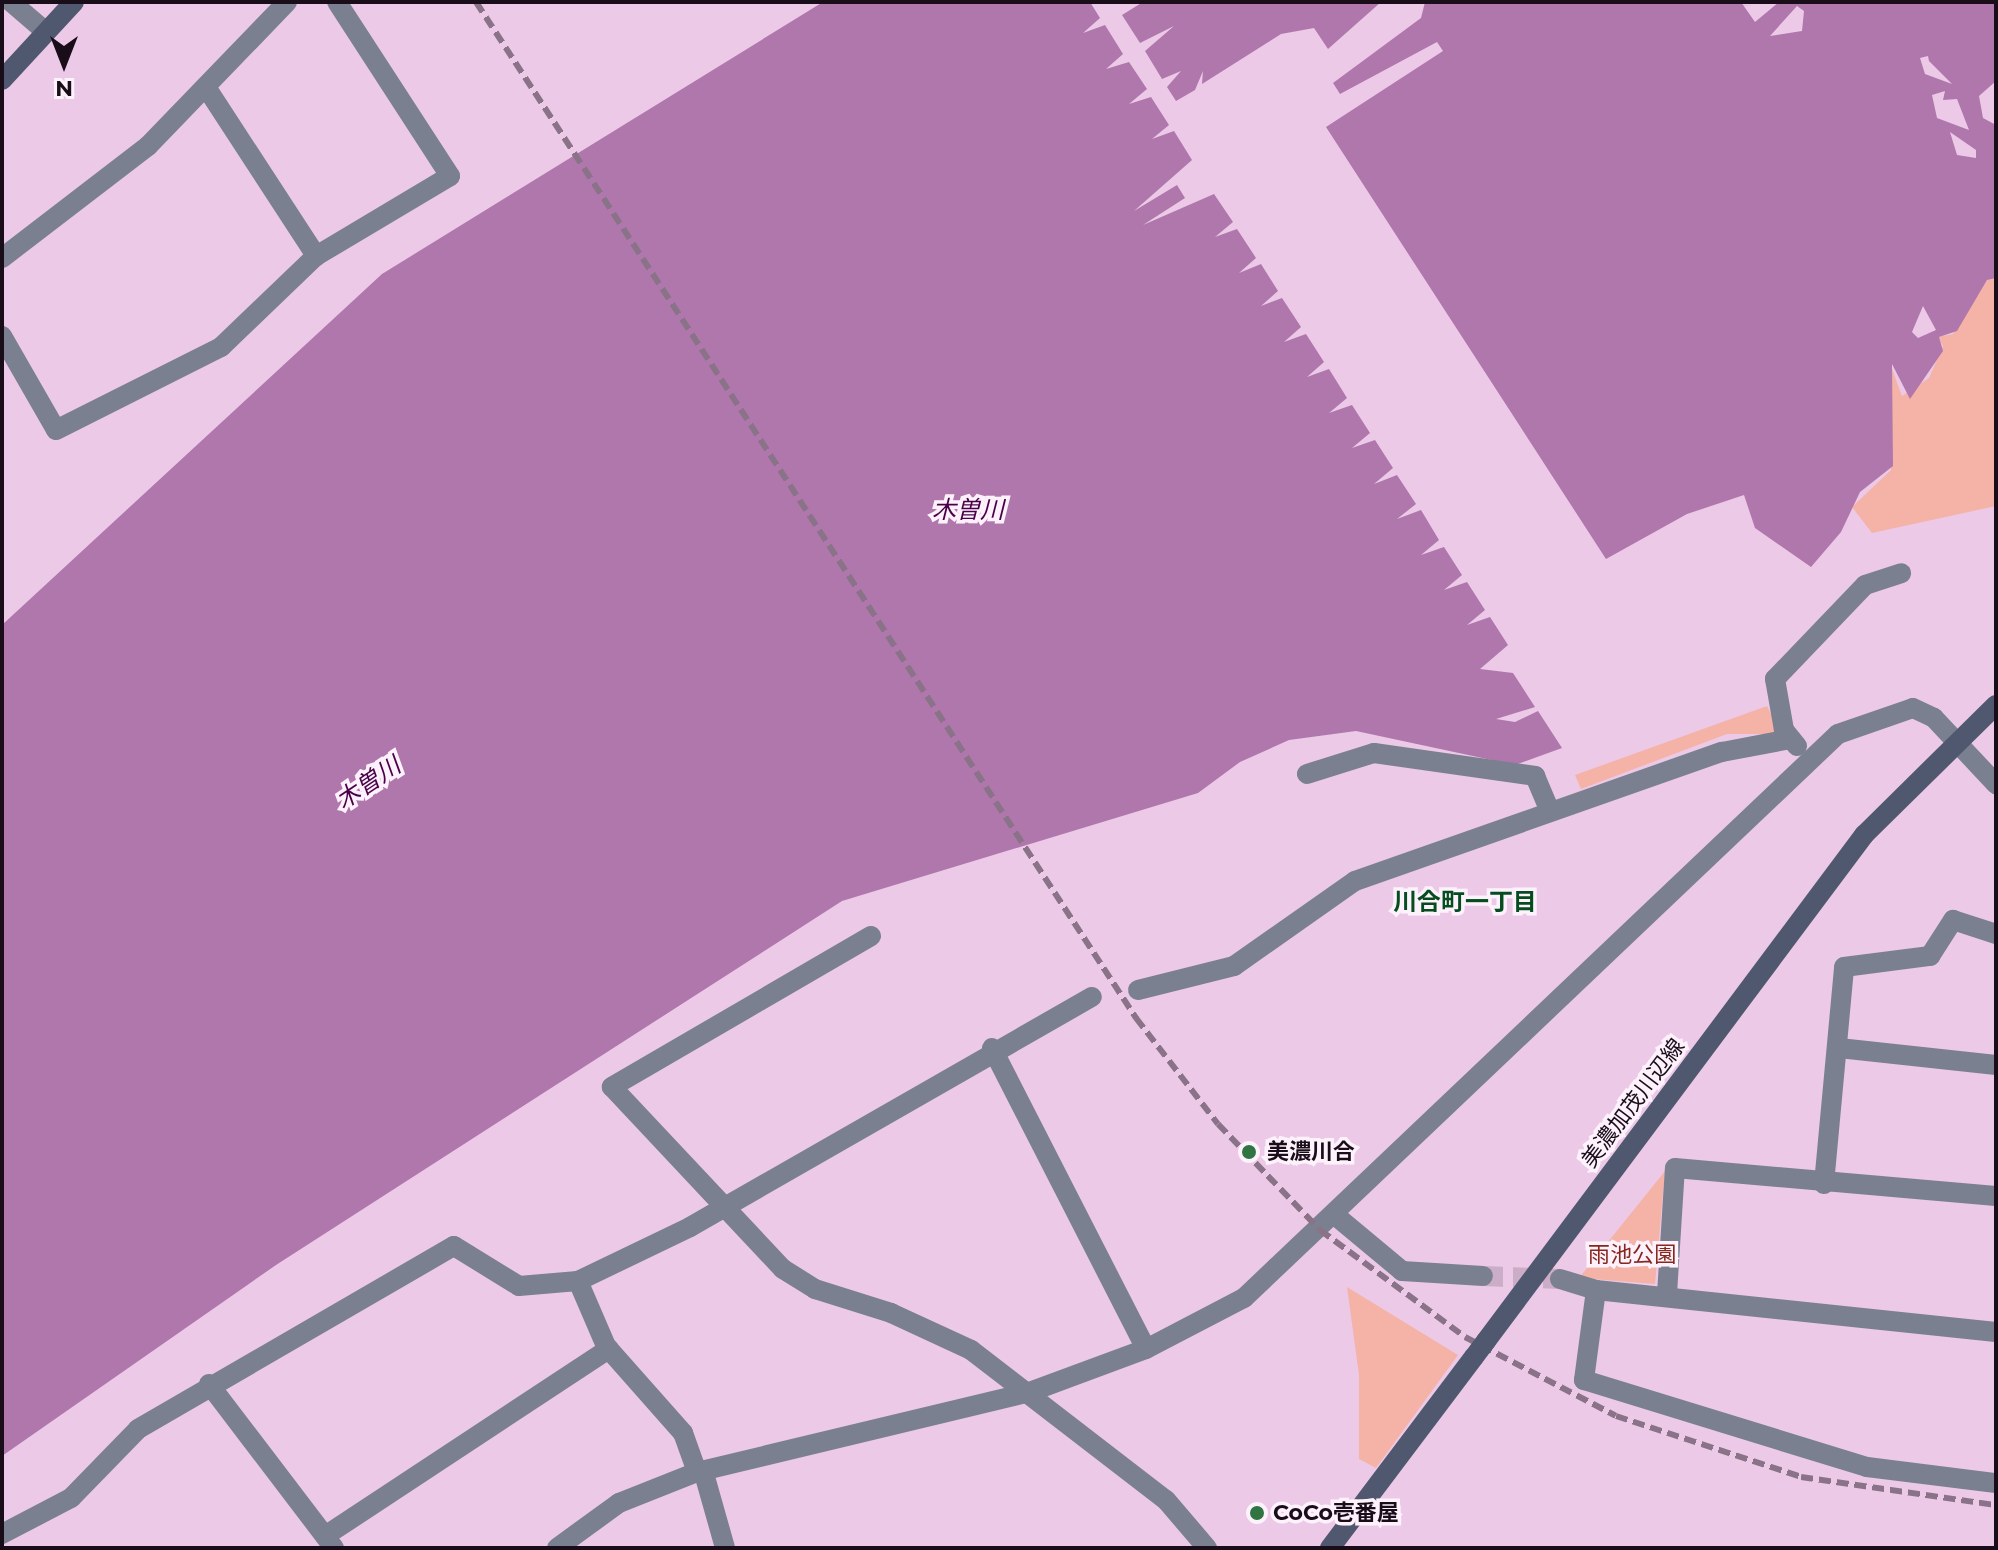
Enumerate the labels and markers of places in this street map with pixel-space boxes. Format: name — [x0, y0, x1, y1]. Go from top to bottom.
place label: 美濃川合 — [1267, 1139, 1355, 1165]
marker: 美濃川合 — [1238, 1141, 1260, 1163]
place label: CoCo壱番屋 — [1273, 1500, 1399, 1526]
marker: CoCo壱番屋 — [1248, 1504, 1266, 1522]

